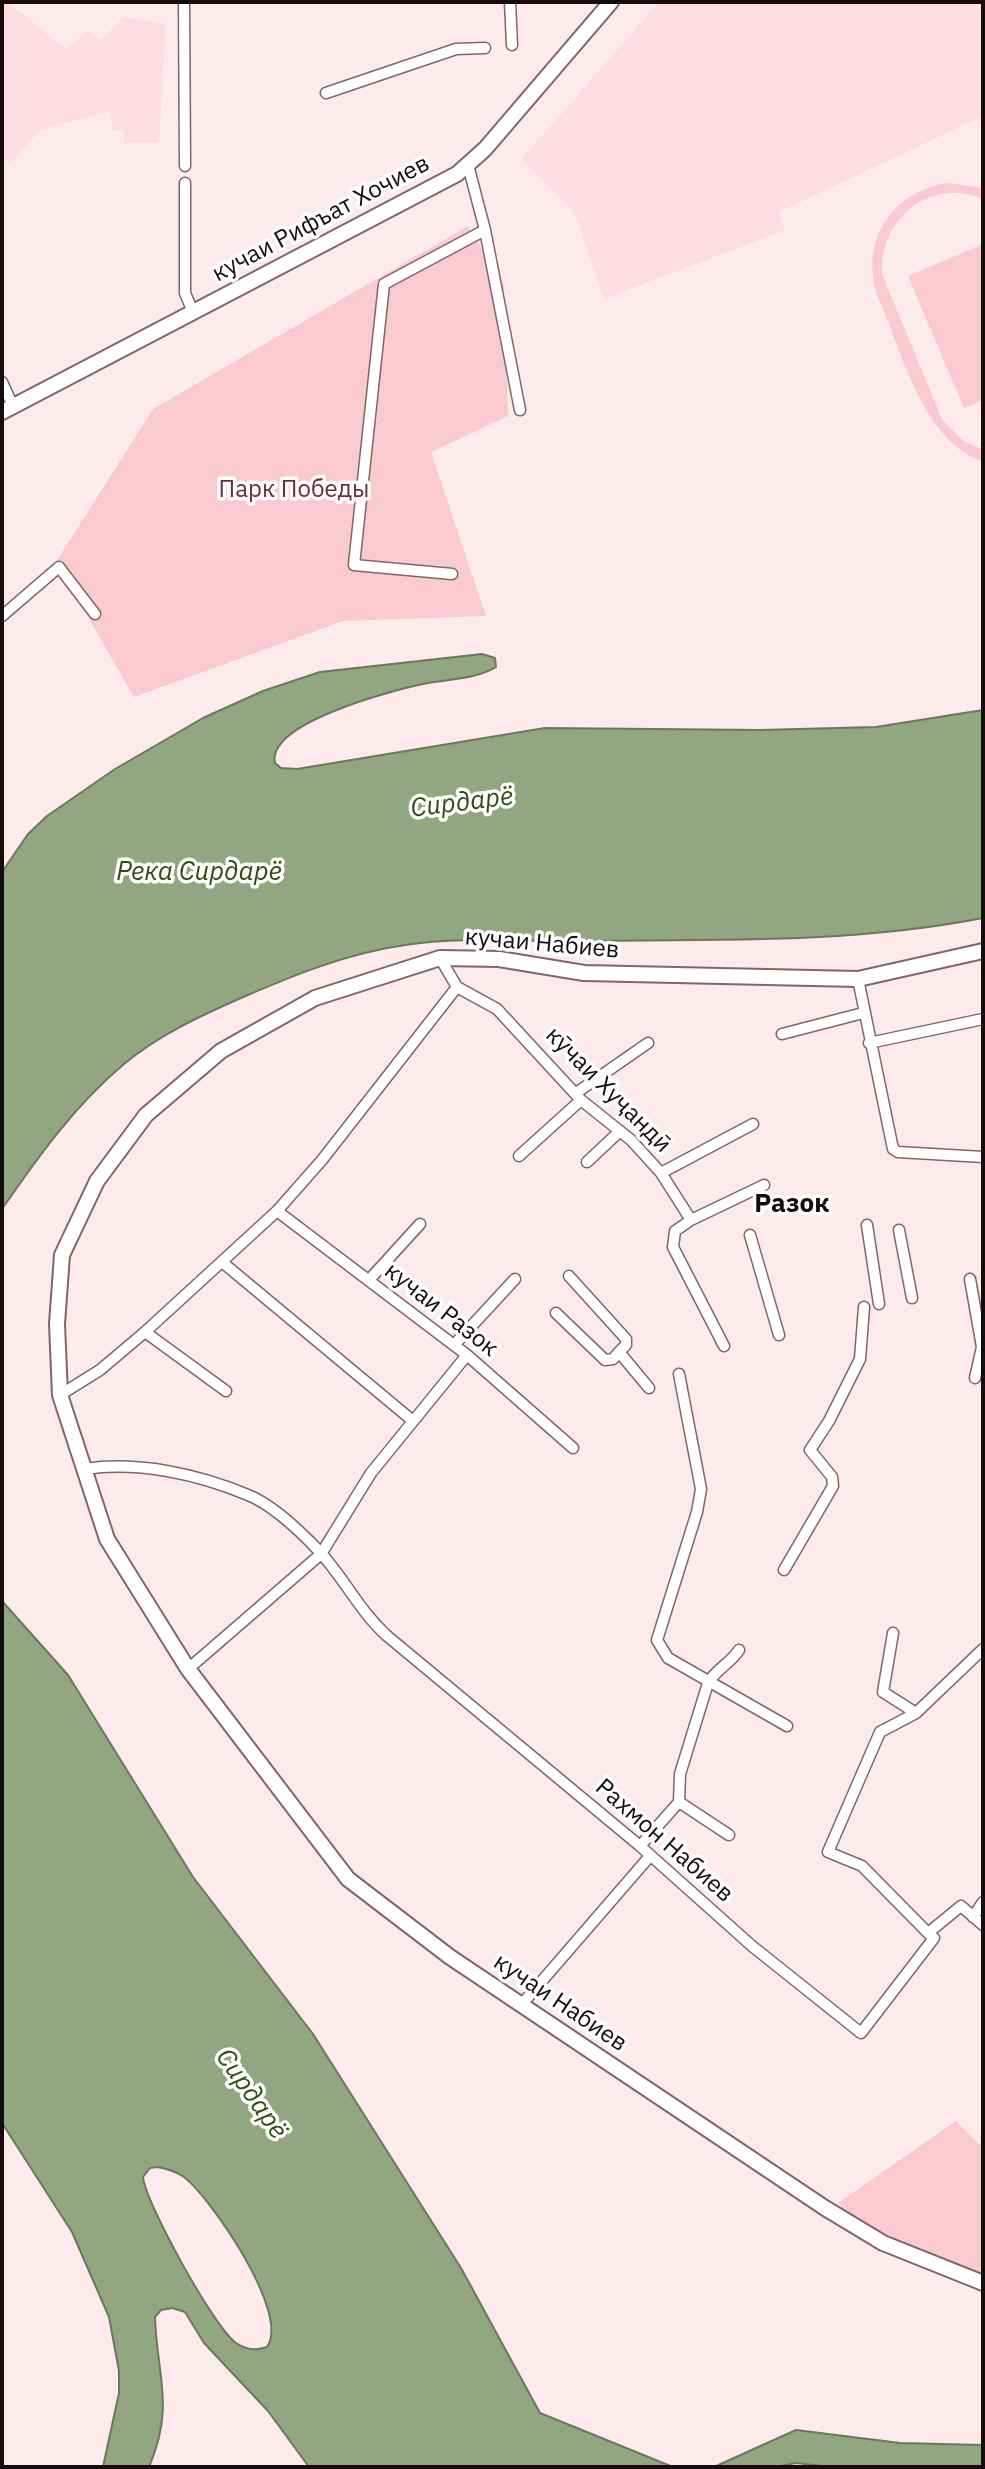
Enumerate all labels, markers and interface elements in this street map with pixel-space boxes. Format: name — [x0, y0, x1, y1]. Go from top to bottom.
street label: кучаи Рифъат Хочиев — [207, 149, 435, 289]
park label: Парк Победы — [219, 476, 369, 504]
water label: Сирдарё — [409, 781, 515, 825]
water label: Река Сирдарё — [116, 856, 282, 888]
street label: кучаи Набиев — [464, 923, 620, 965]
street label: кӯчаи Хуҷандӣ — [539, 1021, 677, 1159]
district label: Разок — [754, 1188, 830, 1220]
street label: кучаи Разок — [378, 1257, 504, 1363]
street label: Рахмон Набиев — [589, 1773, 739, 1909]
street label: кучаи Набиев — [488, 1948, 632, 2058]
water label: Сирдарё — [209, 2043, 293, 2145]

